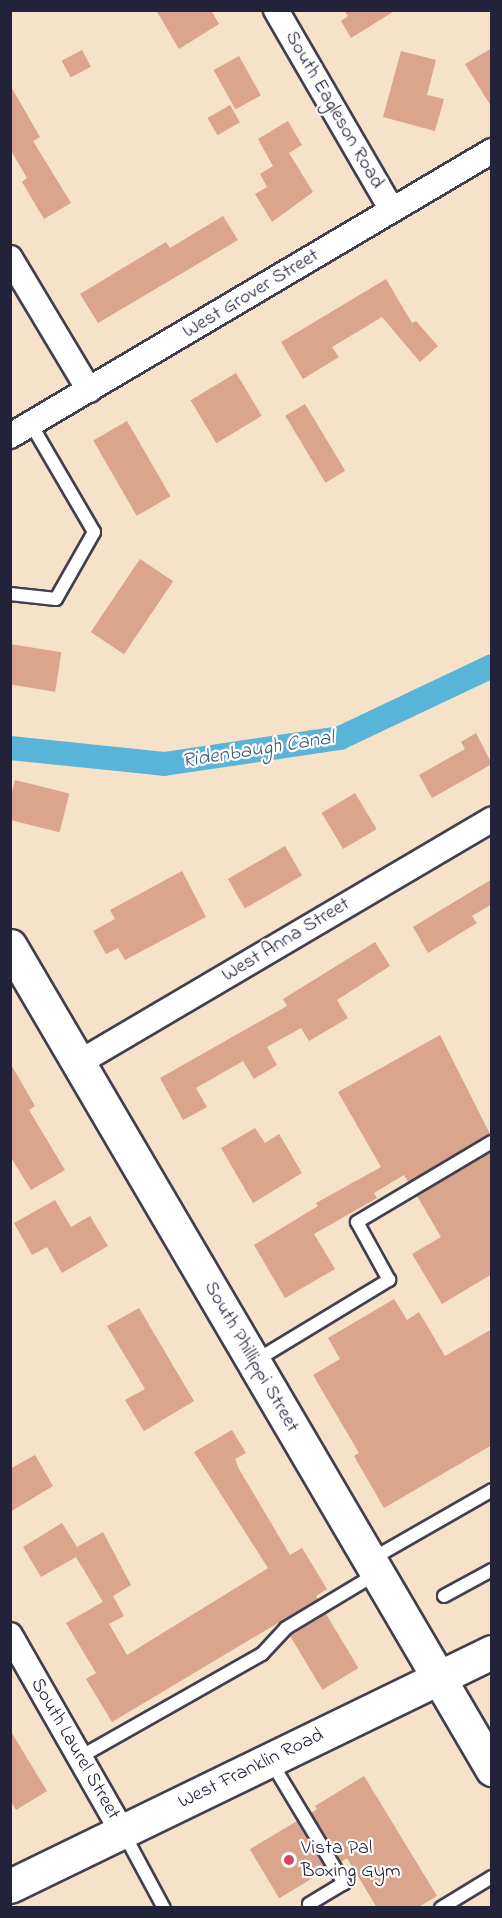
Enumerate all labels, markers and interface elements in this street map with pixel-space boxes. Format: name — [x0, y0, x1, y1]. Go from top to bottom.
street label: South Eagleson Road — [279, 27, 389, 193]
street label: West Grover Street — [179, 244, 323, 344]
water label: Ridenbaugh Canal — [180, 726, 336, 774]
street label: West Anna Street — [218, 892, 354, 988]
street label: South Phillippi Street — [198, 1277, 304, 1437]
street label: South Laurel Street — [25, 1674, 125, 1824]
street label: West Franklin Road — [174, 1723, 328, 1815]
place label: Vista Pal Boxing Gym — [301, 1836, 400, 1883]
marker: Vista Pal Boxing Gym — [282, 1853, 296, 1867]

